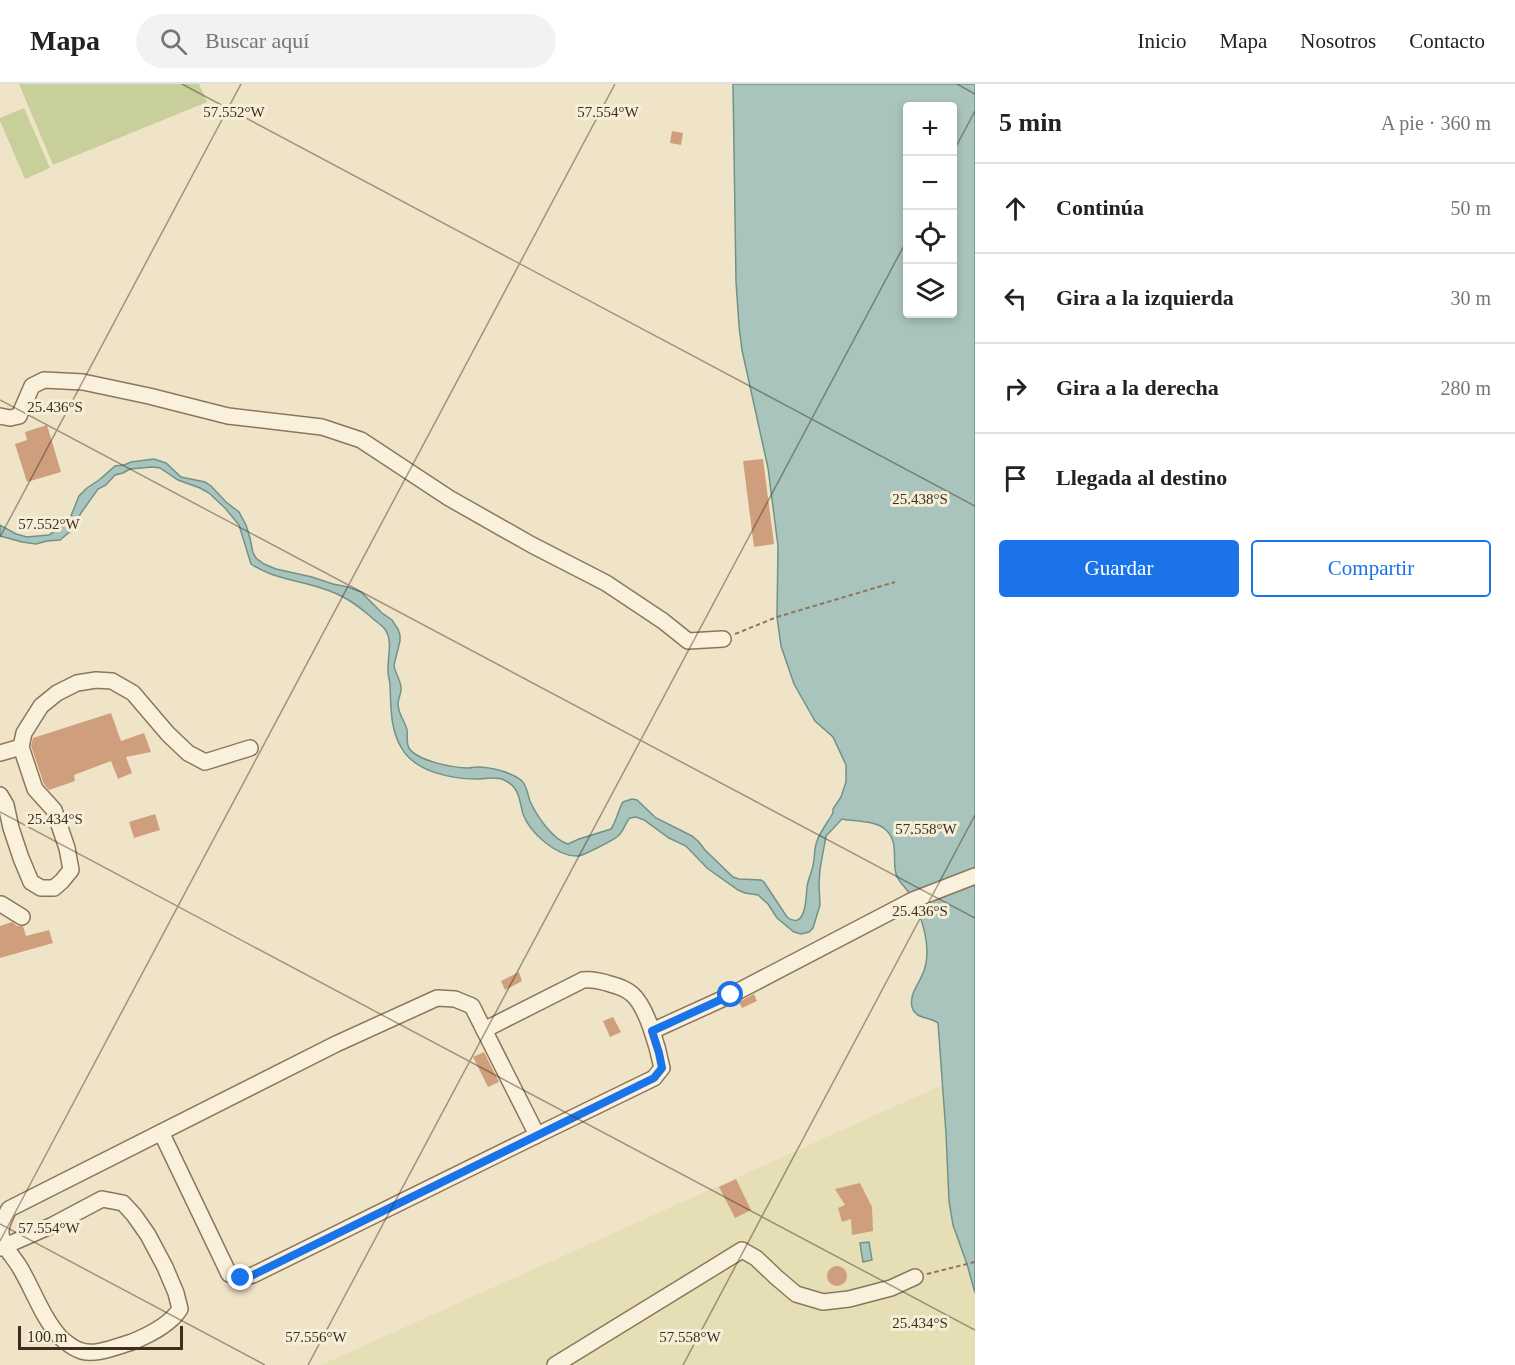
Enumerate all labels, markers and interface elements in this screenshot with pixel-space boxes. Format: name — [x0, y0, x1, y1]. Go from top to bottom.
search box — [136, 14, 556, 68]
text: Mapa — [30, 25, 100, 56]
icon: search — [157, 25, 190, 58]
text: Buscar aquí — [205, 28, 309, 53]
text: Inicio — [1138, 29, 1187, 53]
text: Mapa — [1220, 29, 1267, 53]
text: Nosotros — [1300, 29, 1376, 53]
text: Contacto — [1409, 29, 1485, 53]
map controls — [903, 102, 957, 318]
button: + — [903, 102, 957, 156]
text: 57.552°W — [203, 104, 266, 120]
text: 57.554°W — [577, 104, 640, 120]
text: 5 min — [999, 108, 1062, 137]
text: A pie · 360 m — [1381, 112, 1491, 134]
button: − — [903, 156, 957, 210]
icon: ahead — [999, 192, 1032, 225]
text: Continúa — [1056, 195, 1144, 220]
text: 50 m — [1450, 197, 1491, 219]
button: locate — [903, 210, 957, 264]
button: layers — [903, 264, 957, 318]
icon: left — [999, 282, 1032, 315]
text: Gira a la izquierda — [1056, 285, 1234, 310]
text: 30 m — [1450, 287, 1491, 309]
icon: right — [999, 372, 1032, 405]
text: Gira a la derecha — [1056, 375, 1219, 400]
text: 280 m — [1440, 377, 1491, 399]
text: 25.436°S — [27, 399, 83, 415]
icon: arrive — [999, 462, 1032, 495]
text: Llegada al destino — [1056, 465, 1227, 490]
text: 25.438°S — [892, 491, 948, 507]
text: 57.552°W — [18, 516, 81, 532]
button: Guardar — [999, 540, 1239, 597]
button: Compartir — [1251, 540, 1491, 597]
text: 25.434°S — [27, 811, 83, 827]
text: 57.558°W — [895, 821, 958, 837]
text: 25.436°S — [892, 903, 948, 919]
route start — [717, 981, 743, 1007]
text: 57.554°W — [18, 1220, 81, 1236]
route end — [227, 1264, 253, 1290]
text: 25.434°S — [892, 1315, 948, 1331]
scale bar — [18, 1323, 183, 1350]
text: 100 m — [27, 1328, 67, 1345]
text: 57.556°W — [285, 1329, 348, 1345]
text: 57.558°W — [659, 1329, 722, 1345]

